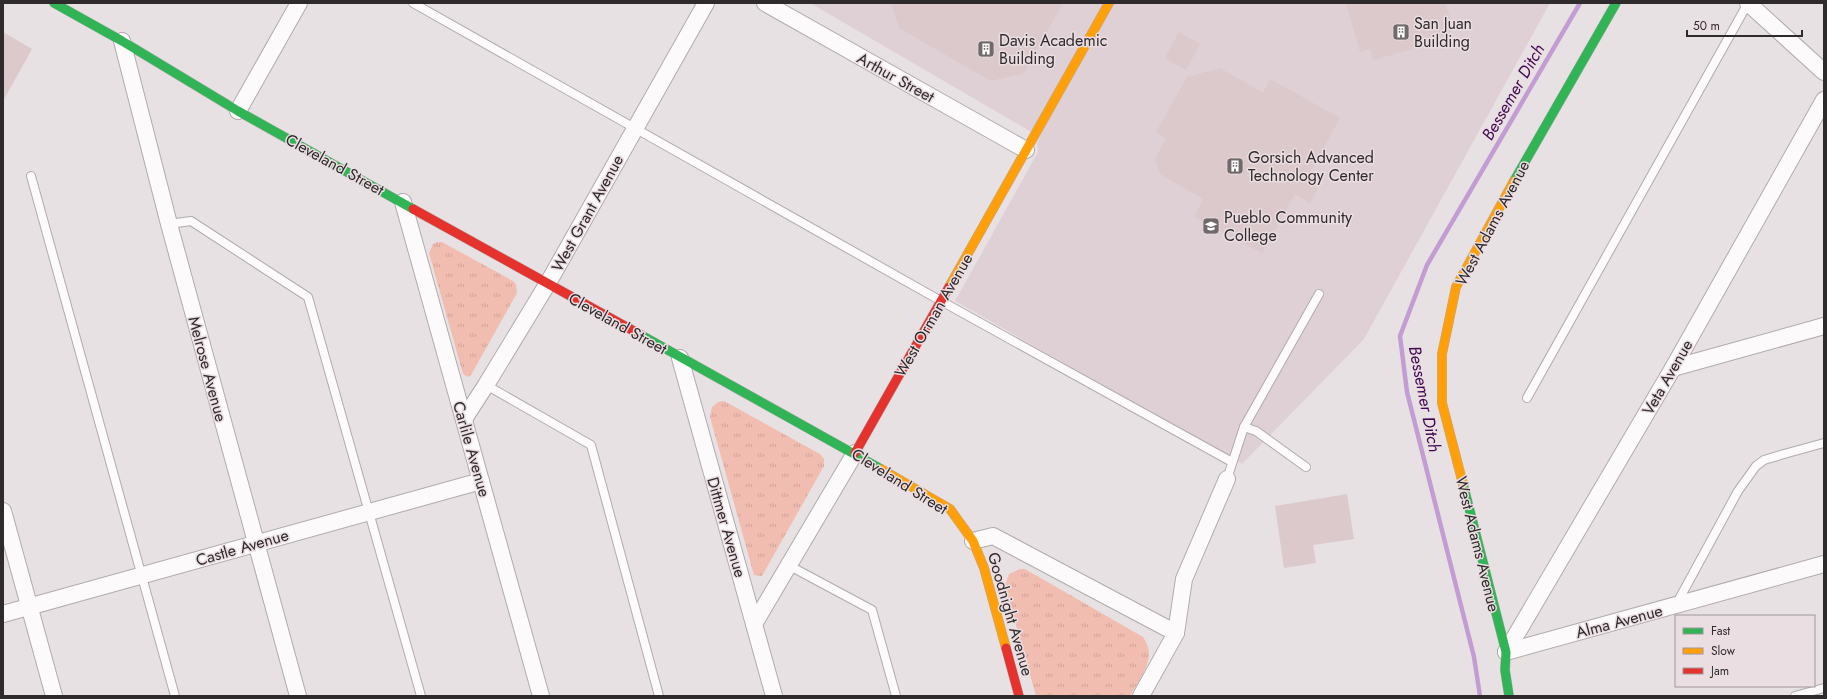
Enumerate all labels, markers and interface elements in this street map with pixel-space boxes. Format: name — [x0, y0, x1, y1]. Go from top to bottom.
place label: San Juan Building — [1414, 12, 1472, 53]
scale bar — [1687, 12, 1802, 38]
text: 50 m — [1693, 17, 1720, 35]
building icon: San Juan Building — [1391, 22, 1411, 42]
place label: Davis Academic Building — [999, 29, 1108, 70]
building icon: Davis Academic Building — [976, 39, 996, 59]
water label: Bessemer Ditch — [1476, 39, 1550, 145]
street label: Arthur Street — [853, 47, 939, 108]
street label: Cleveland Street — [281, 128, 388, 201]
place label: Gorsich Advanced Technology Center — [1248, 146, 1374, 187]
street label: West Grant Avenue — [546, 151, 629, 276]
building icon: Gorsich Advanced Technology Center — [1225, 156, 1245, 176]
street label: West Adams Avenue — [1450, 157, 1535, 290]
place label: Pueblo Community College — [1224, 206, 1353, 247]
school or university icon: Pueblo Community College — [1201, 216, 1221, 236]
street label: West Orman Avenue — [889, 249, 978, 381]
street label: Cleveland Street — [564, 287, 671, 360]
street label: Melrose Avenue — [182, 314, 233, 424]
street label: Veta Avenue — [1637, 335, 1698, 419]
water label: Bessemer Ditch — [1403, 344, 1447, 454]
street label: Carlile Avenue — [447, 399, 496, 500]
street label: Cleveland Street — [847, 443, 952, 520]
street label: Dittmer Avenue — [701, 474, 752, 580]
street label: West Adams Avenue — [1450, 474, 1505, 614]
street label: Castle Avenue — [193, 523, 291, 572]
street label: Goodnight Avenue — [982, 550, 1039, 679]
street label: Alma Avenue — [1573, 599, 1665, 644]
legend — [1675, 615, 1815, 687]
text: Fast — [1711, 622, 1730, 640]
text: Slow — [1711, 642, 1736, 660]
text: Jam — [1709, 662, 1729, 680]

